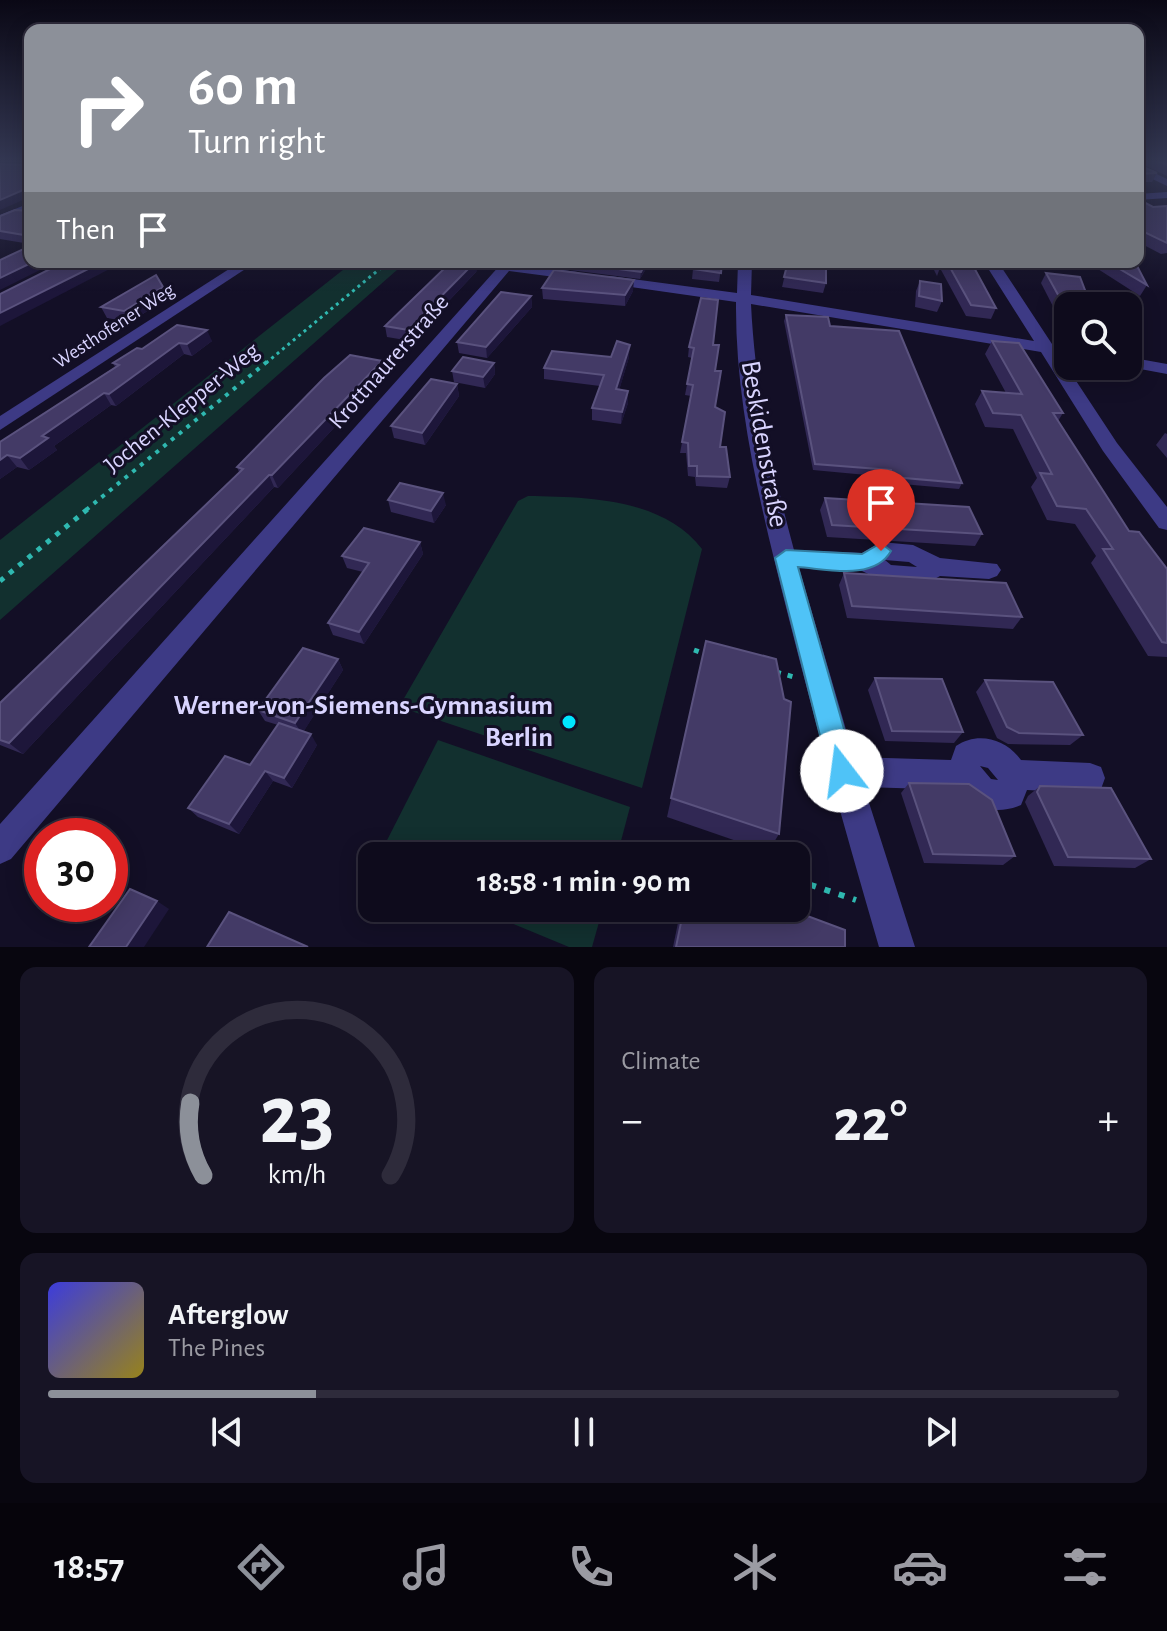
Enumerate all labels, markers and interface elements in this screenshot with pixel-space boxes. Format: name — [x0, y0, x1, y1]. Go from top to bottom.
icon: right — [56, 56, 160, 160]
text: 60 m — [188, 59, 298, 115]
text: Turn right — [188, 124, 325, 160]
icon: arrive — [131, 208, 175, 252]
text: Then — [56, 215, 115, 245]
street label: Westhofener Weg — [50, 279, 178, 372]
street label: Krottnaurerstraße — [324, 290, 454, 434]
map controls — [1054, 292, 1142, 380]
button: search — [1054, 292, 1142, 380]
street label: Jochen-Klepper-Weg — [100, 338, 264, 478]
street label: Beskidenstraße — [736, 358, 792, 530]
pin — [847, 469, 915, 551]
icon: arrive — [859, 481, 903, 525]
place label: Werner-von-Siemens-Gymnasium Berlin — [173, 692, 553, 752]
marker: Werner-von-Siemens-Gymnasium Berlin — [560, 713, 578, 731]
position arrow — [800, 729, 884, 813]
speed limit sign: 30 — [24, 818, 128, 922]
text: 18:58 · 1 min · 90 m — [477, 867, 691, 897]
text: Climate — [622, 1048, 700, 1074]
text: 23 — [259, 1075, 334, 1159]
text: 22° — [833, 1092, 907, 1152]
text: − — [622, 1099, 643, 1143]
text: + — [1098, 1099, 1119, 1143]
text: km/h — [267, 1160, 326, 1189]
text: Afterglow — [168, 1300, 289, 1330]
text: The Pines — [168, 1335, 265, 1361]
icon: previous — [205, 1410, 249, 1454]
icon: pause — [562, 1410, 606, 1454]
icon: next — [919, 1410, 963, 1454]
icon: directions — [233, 1539, 289, 1595]
icon: music — [398, 1539, 454, 1595]
icon: phone — [563, 1539, 619, 1595]
icon: climate — [727, 1539, 783, 1595]
icon: car — [892, 1539, 948, 1595]
icon: filters — [1057, 1539, 1113, 1595]
text: 18:57 — [54, 1549, 124, 1585]

